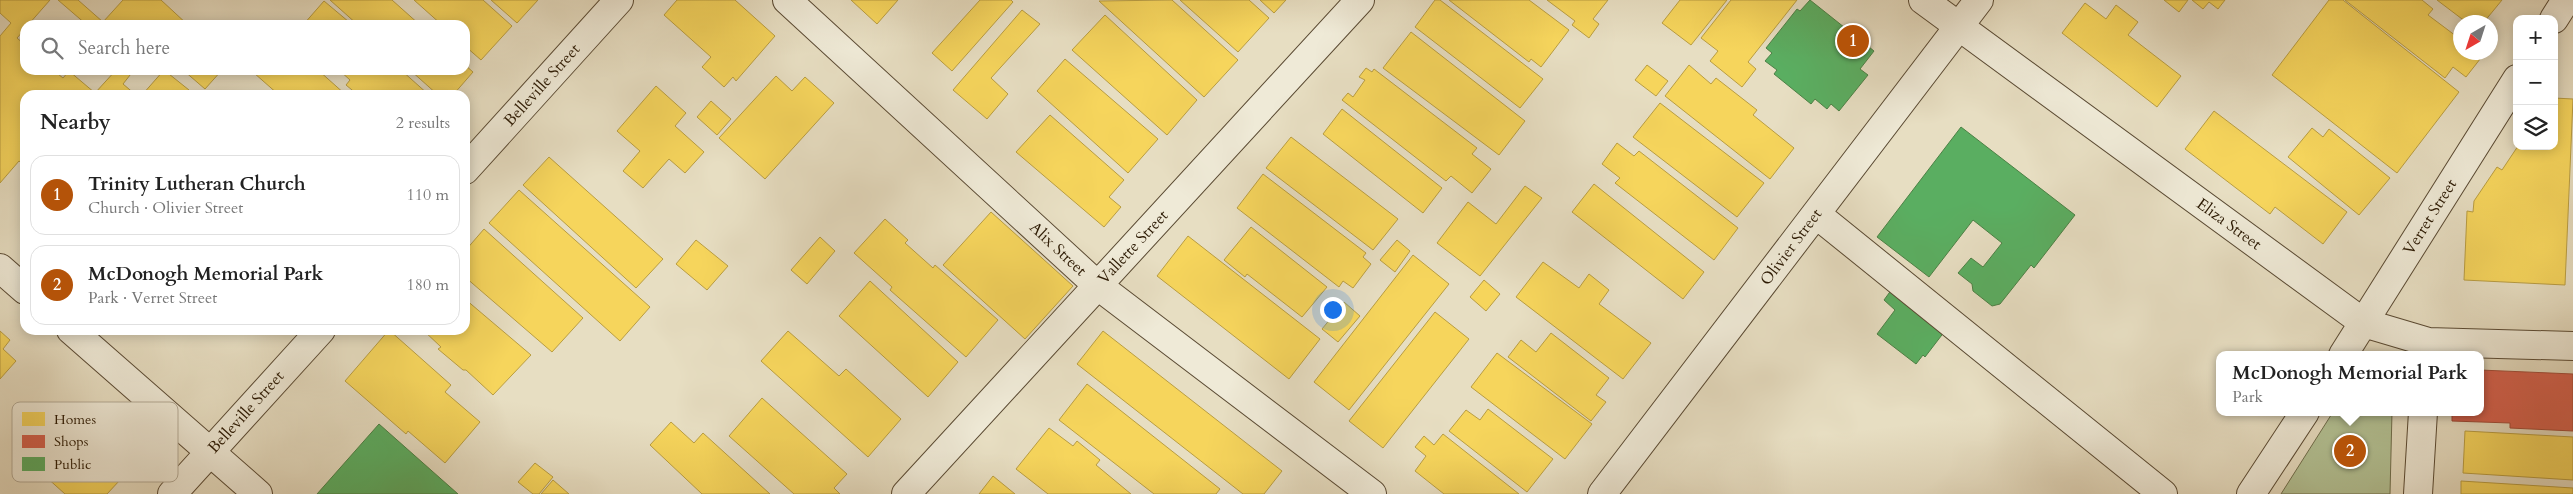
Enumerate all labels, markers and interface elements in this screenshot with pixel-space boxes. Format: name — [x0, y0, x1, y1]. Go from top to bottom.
north arrow — [2453, 15, 2498, 60]
map controls — [2513, 15, 2558, 150]
button: + — [2513, 15, 2558, 60]
search box — [20, 20, 470, 75]
pin: 1 — [1837, 22, 1869, 60]
icon: search — [38, 34, 66, 62]
text: Search here — [78, 35, 170, 61]
street label: Belleville Street — [499, 39, 585, 131]
button: − — [2513, 60, 2558, 105]
button: layers — [2513, 105, 2558, 150]
text: Nearby — [40, 108, 111, 137]
text: 2 results — [396, 112, 450, 134]
text: Trinity Lutheran Church — [88, 171, 306, 197]
street label: Verret Street — [2398, 175, 2462, 259]
text: 1 — [53, 184, 61, 206]
text: 110 m — [407, 184, 449, 206]
street label: Eliza Street — [2192, 193, 2266, 255]
text: Church · Olivier Street — [88, 197, 243, 219]
street label: Olivier Street — [1755, 204, 1827, 290]
street label: Vallette Street — [1093, 205, 1173, 289]
street label: Alix Street — [1025, 217, 1091, 281]
text: McDonogh Memorial Park — [88, 261, 323, 287]
text: 2 — [53, 274, 61, 296]
text: 180 m — [407, 274, 449, 296]
text: Park · Verret Street — [88, 287, 217, 309]
your location — [1320, 297, 1346, 323]
popup — [2216, 351, 2484, 416]
text: McDonogh Memorial Park — [2232, 360, 2468, 386]
street label: Belleville Street — [203, 366, 289, 458]
text: Park — [2232, 386, 2263, 408]
legend — [12, 402, 178, 482]
text: Homes — [54, 410, 96, 429]
text: Shops — [54, 432, 89, 451]
pin: 2 — [2334, 432, 2366, 470]
text: Public — [54, 455, 91, 474]

